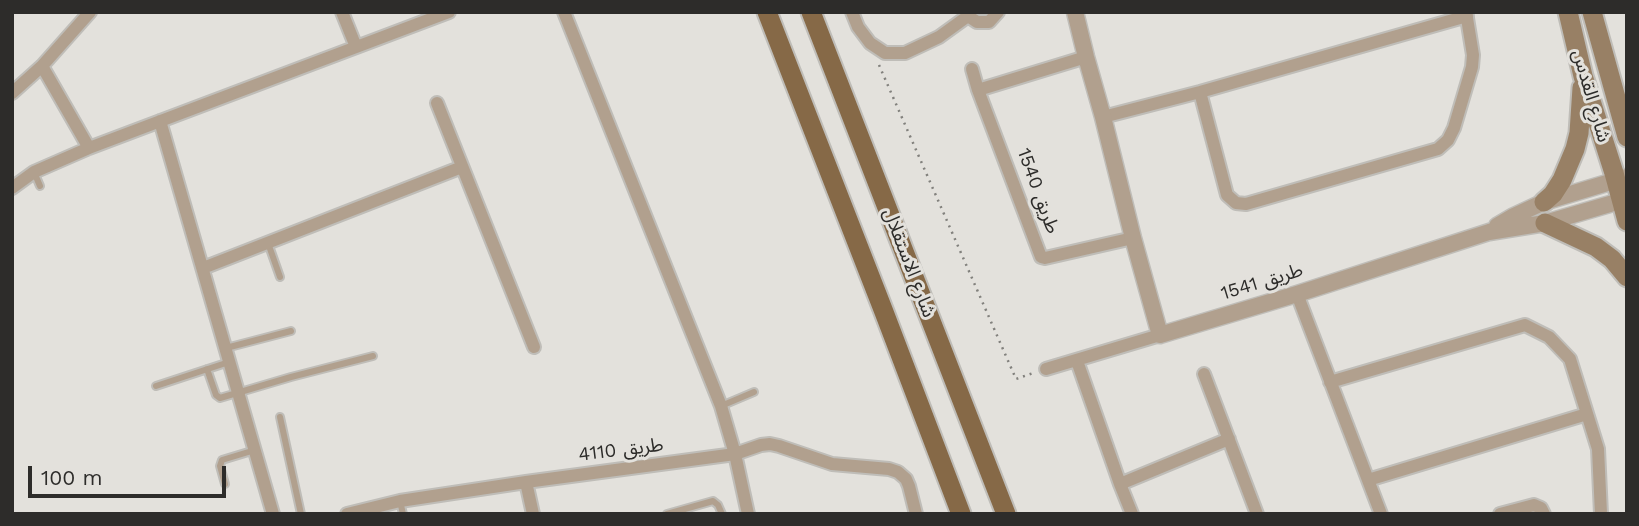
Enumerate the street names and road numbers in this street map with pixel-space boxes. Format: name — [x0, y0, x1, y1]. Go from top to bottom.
street label: شارع القدس — [1567, 47, 1615, 145]
street label: طريق 1540 — [1012, 145, 1064, 237]
street label: شارع الاستقلال — [878, 205, 940, 321]
street label: طريق 1541 — [1218, 259, 1306, 305]
street label: طريق 4110 — [577, 433, 665, 467]

